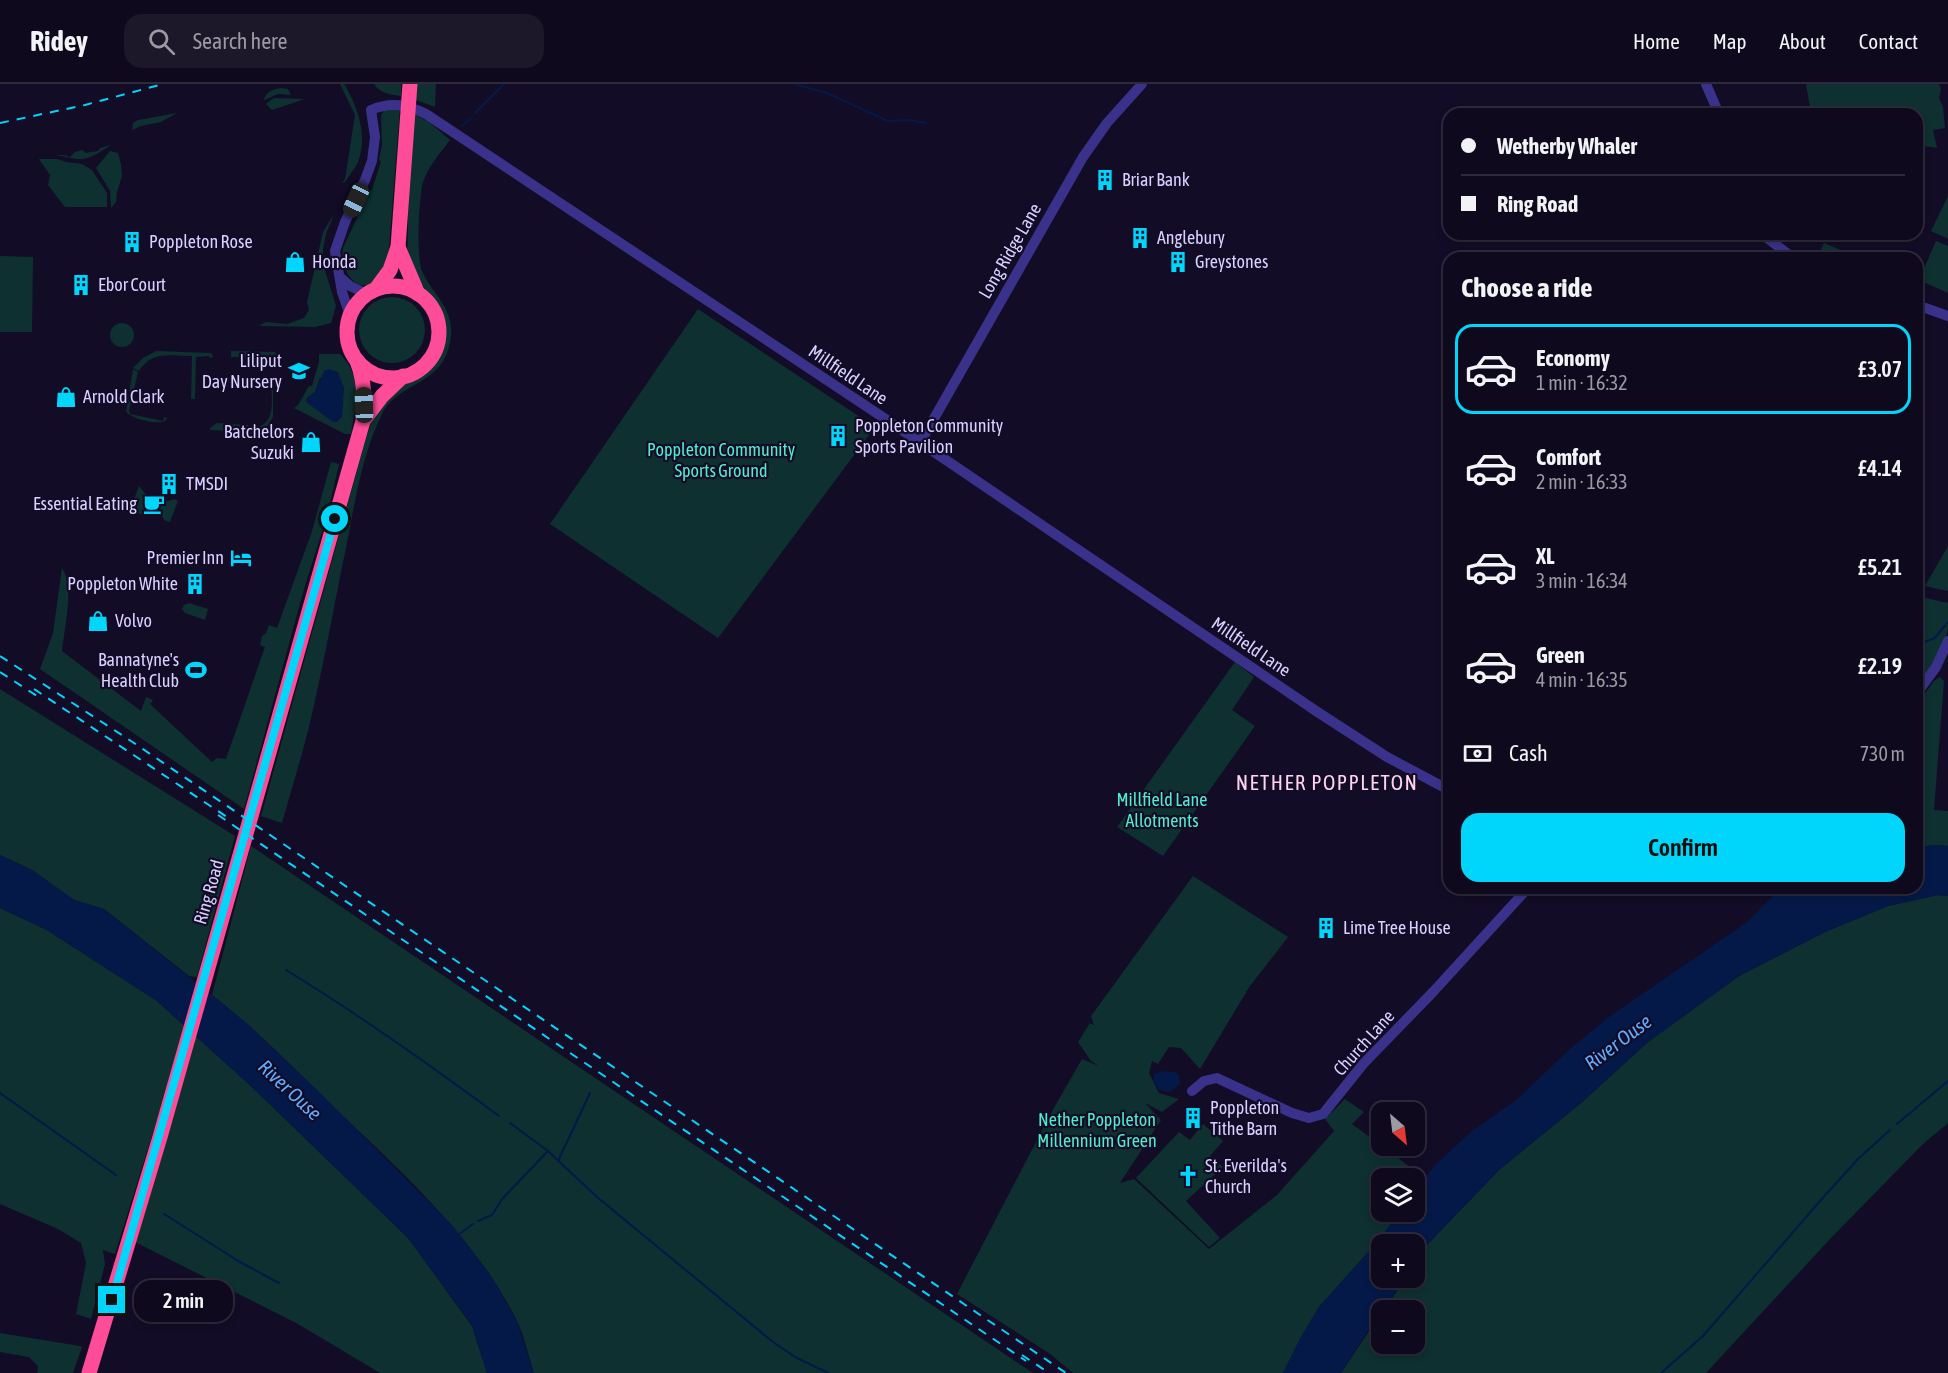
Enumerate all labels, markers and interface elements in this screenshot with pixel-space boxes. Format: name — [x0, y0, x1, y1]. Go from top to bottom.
search box — [124, 14, 544, 68]
text: Ridey — [30, 25, 88, 57]
icon: search — [145, 25, 178, 58]
text: Search here — [193, 28, 288, 54]
text: Home — [1633, 29, 1680, 53]
text: Map — [1713, 29, 1747, 53]
text: About — [1780, 29, 1826, 53]
text: Contact — [1859, 29, 1918, 53]
text: Wetherby Whaler — [1497, 133, 1637, 159]
building icon: Briar Bank — [1093, 168, 1117, 192]
place label: Briar Bank — [1122, 169, 1190, 190]
car — [340, 180, 372, 220]
text: Ring Road — [1497, 191, 1578, 217]
street label: Long Ridge Lane — [974, 199, 1045, 302]
building icon: Anglebury — [1128, 226, 1152, 250]
place label: Anglebury — [1157, 227, 1225, 248]
building icon: Poppleton Rose — [120, 230, 144, 254]
place label: Poppleton Rose — [149, 231, 253, 252]
shop icon: Honda — [283, 250, 307, 274]
building icon: Greystones — [1166, 250, 1190, 274]
place label: Honda — [312, 251, 357, 272]
place label: Greystones — [1195, 251, 1268, 272]
text: Choose a ride — [1461, 272, 1593, 303]
building icon: Ebor Court — [69, 273, 93, 297]
place label: Ebor Court — [98, 274, 166, 295]
street label: Millfield Lane — [805, 340, 892, 409]
icon: car — [1464, 342, 1518, 396]
text: Economy — [1536, 345, 1610, 371]
place label: Liliput Day Nursery — [202, 350, 282, 392]
text: £3.07 — [1858, 356, 1902, 382]
school or university icon: Liliput Day Nursery — [287, 359, 311, 383]
text: 1 min · 16:32 — [1536, 371, 1628, 394]
shop icon: Arnold Clark — [54, 385, 78, 409]
place label: Arnold Clark — [83, 386, 164, 407]
car — [354, 387, 374, 423]
place label: Poppleton Community Sports Pavilion — [855, 415, 1003, 457]
place label: Batchelors Suzuki — [224, 421, 294, 463]
building icon: Poppleton Community Sports Pavilion — [826, 424, 850, 448]
shop icon: Batchelors Suzuki — [299, 430, 323, 454]
park label: Poppleton Community Sports Ground — [647, 439, 795, 481]
icon: car — [1464, 441, 1518, 495]
text: Comfort — [1536, 444, 1601, 470]
text: £4.14 — [1858, 455, 1902, 481]
text: 2 min · 16:33 — [1536, 470, 1628, 493]
building icon: TMSDI — [157, 472, 181, 496]
place label: TMSDI — [186, 473, 228, 494]
cafe icon: Essential Eating — [142, 492, 166, 516]
place label: Essential Eating — [33, 493, 137, 514]
route start — [321, 505, 348, 532]
icon: car — [1464, 540, 1518, 594]
text: XL — [1536, 543, 1554, 569]
hotel icon: Premier Inn — [229, 546, 253, 570]
place label: Premier Inn — [147, 547, 224, 568]
text: £5.21 — [1858, 554, 1902, 580]
text: 3 min · 16:34 — [1536, 569, 1628, 592]
building icon: Poppleton White — [183, 572, 207, 596]
place label: Poppleton White — [67, 573, 178, 594]
shop icon: Volvo — [86, 609, 110, 633]
place label: Volvo — [115, 610, 152, 631]
street label: Millfield Lane — [1208, 612, 1295, 681]
icon: car — [1464, 639, 1518, 693]
text: Green — [1536, 642, 1585, 668]
place label: Bannatyne's Health Club — [98, 649, 179, 691]
text: £2.19 — [1858, 653, 1902, 679]
sports icon: Bannatyne's Health Club — [184, 658, 208, 682]
text: 4 min · 16:35 — [1536, 668, 1628, 691]
icon: cash — [1461, 737, 1494, 770]
text: Cash — [1509, 740, 1548, 766]
text: 730 m — [1860, 742, 1905, 765]
district label: NETHER POPPLETON — [1236, 770, 1418, 794]
park label: Millfield Lane Allotments — [1117, 789, 1207, 831]
button: Confirm — [1461, 813, 1905, 882]
street label: Ring Road — [189, 857, 228, 927]
building icon: Lime Tree House — [1314, 916, 1338, 940]
place label: Lime Tree House — [1343, 917, 1451, 938]
street label: Church Lane — [1329, 1006, 1399, 1080]
water label: River Ouse — [1580, 1009, 1656, 1074]
water label: River Ouse — [254, 1055, 327, 1125]
place label: Poppleton Tithe Barn — [1210, 1097, 1279, 1139]
north arrow — [1371, 1102, 1425, 1156]
map controls — [1371, 1102, 1425, 1354]
building icon: Poppleton Tithe Barn — [1181, 1106, 1205, 1130]
park label: Nether Poppleton Millennium Green — [1037, 1109, 1157, 1151]
place label: St. Everilda's Church — [1205, 1155, 1287, 1197]
church icon: St. Everilda's Church — [1176, 1164, 1200, 1188]
button: layers — [1371, 1168, 1425, 1222]
button: + — [1371, 1234, 1425, 1288]
callout: 2 min — [133, 1279, 232, 1321]
route end — [98, 1286, 125, 1313]
text: 2 min — [163, 1289, 204, 1312]
button: − — [1371, 1300, 1425, 1354]

